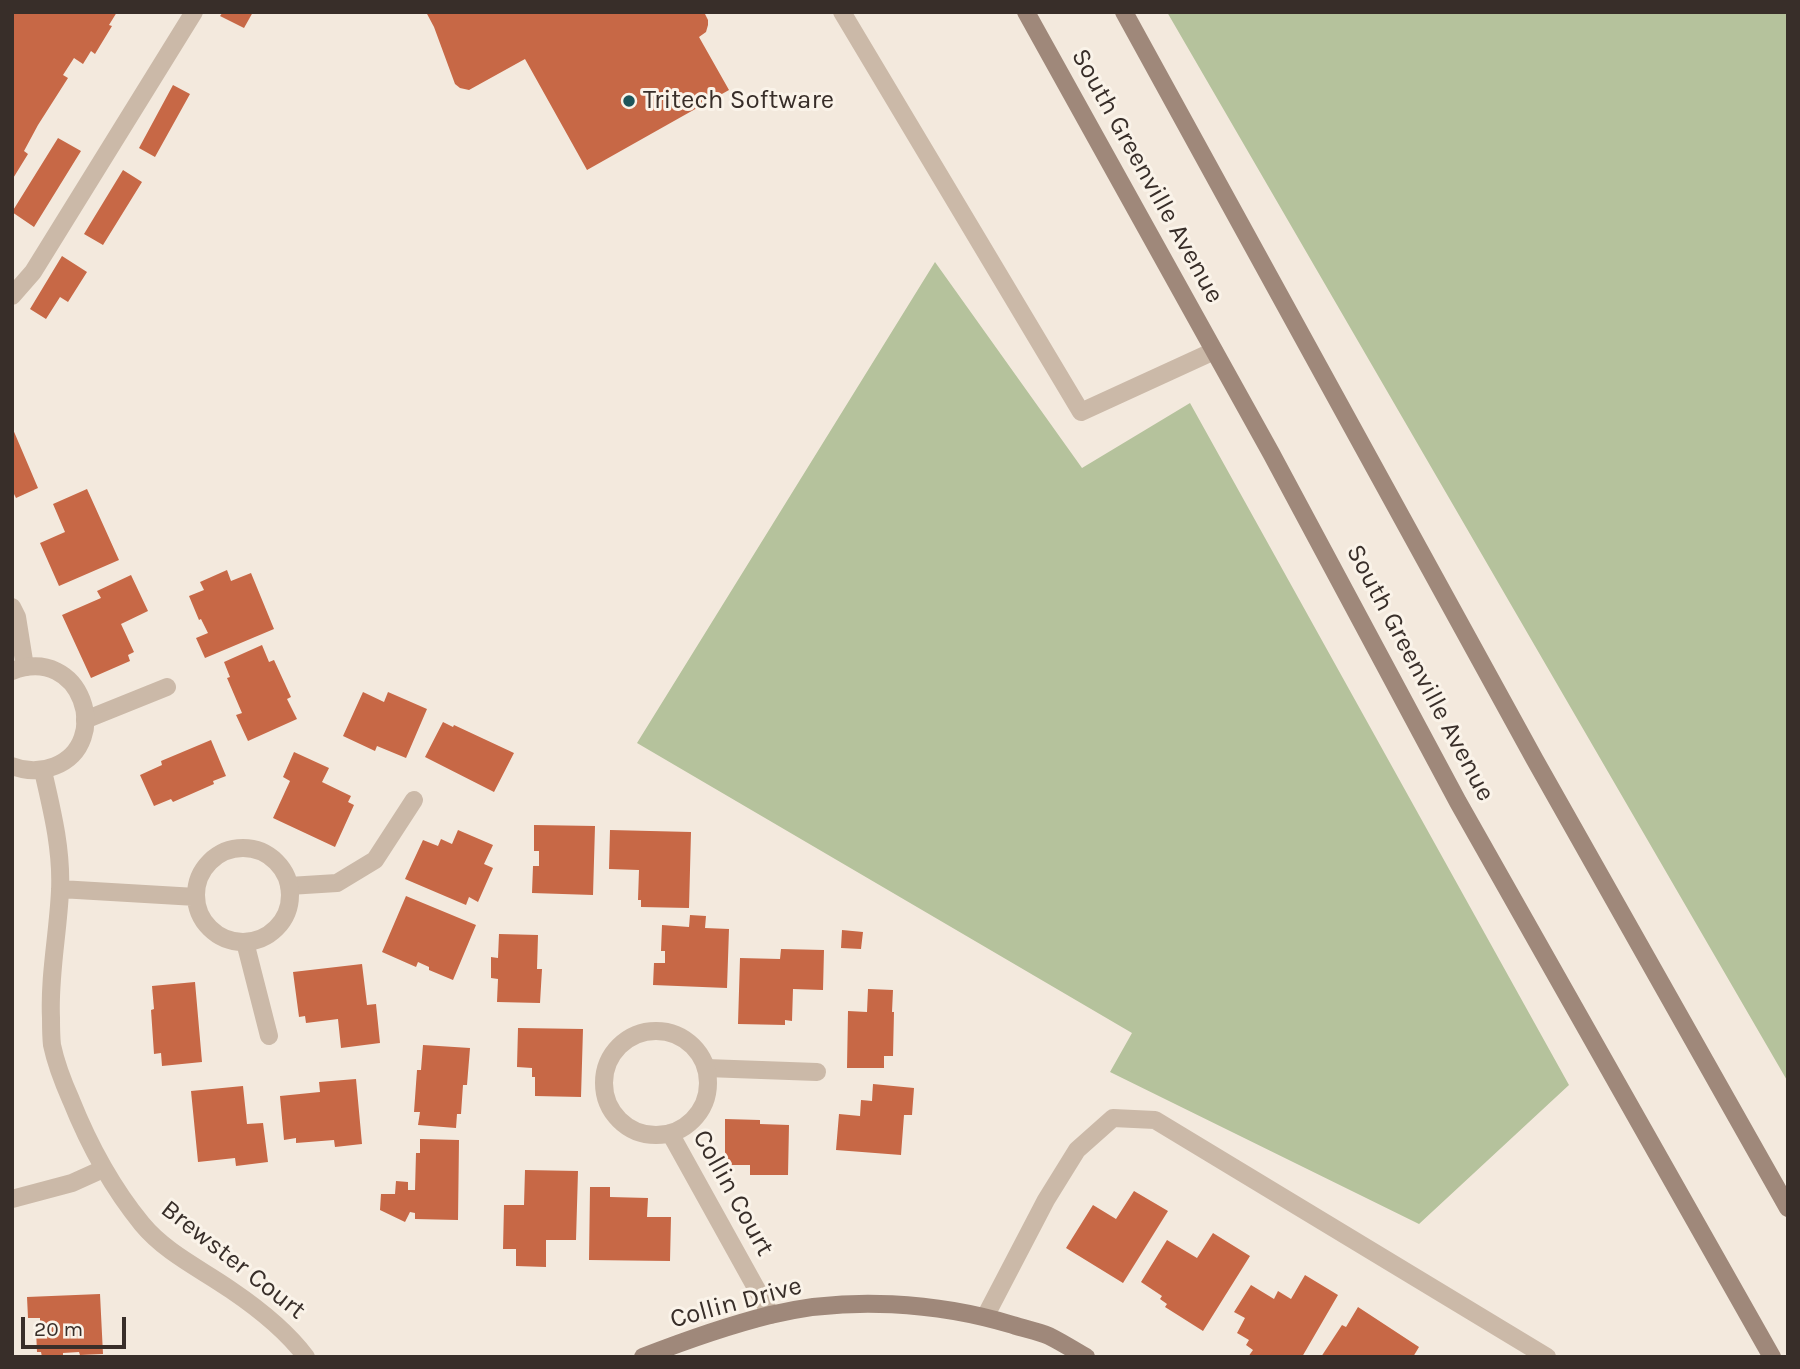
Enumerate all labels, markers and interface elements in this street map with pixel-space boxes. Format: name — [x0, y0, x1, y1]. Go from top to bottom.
street label: South Greenville Avenue — [1064, 43, 1230, 309]
place label: Tritech Software — [643, 85, 834, 117]
marker: Tritech Software — [621, 93, 637, 109]
street label: South Greenville Avenue — [1339, 539, 1501, 807]
street label: Collin Court — [686, 1124, 780, 1262]
street label: Brewster Court — [154, 1194, 312, 1326]
street label: Collin Drive — [667, 1270, 805, 1336]
scale bar — [24, 1302, 130, 1346]
text: 20 m — [34, 1317, 83, 1341]

